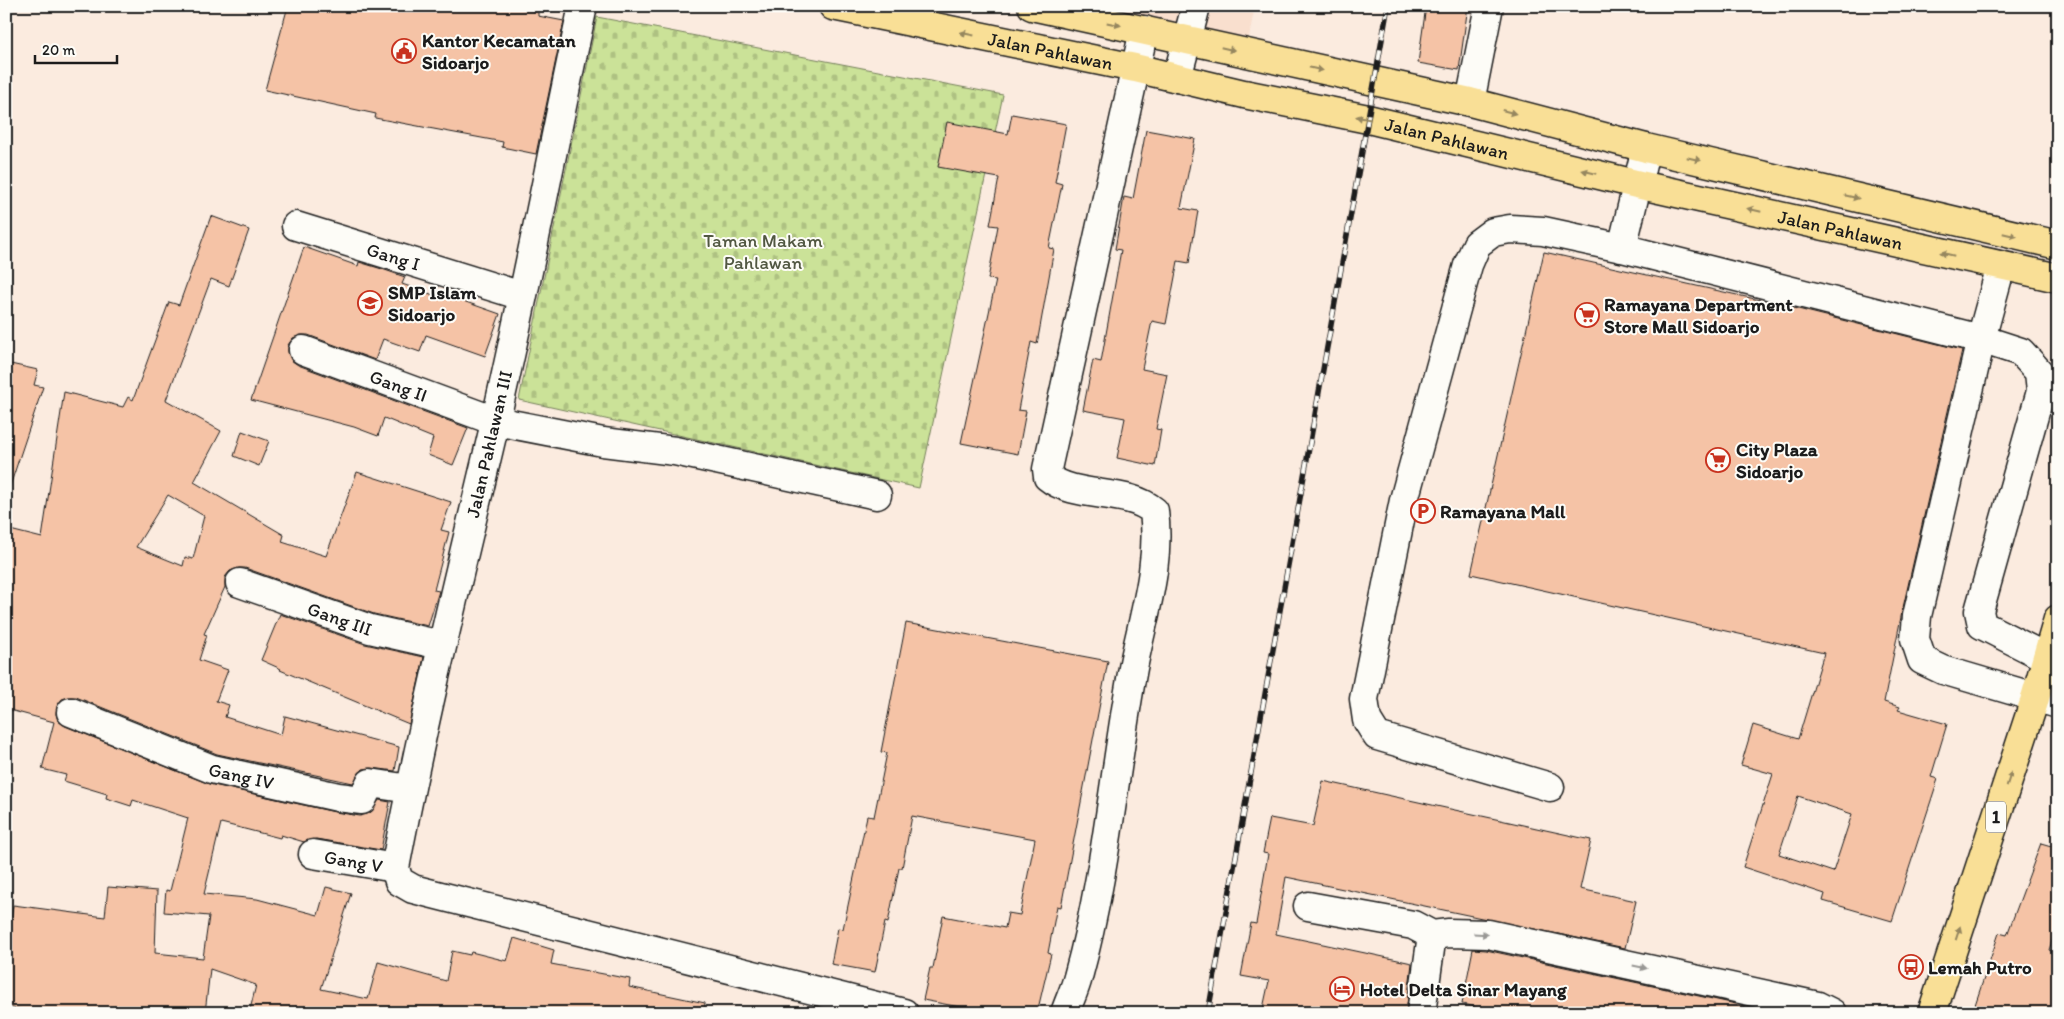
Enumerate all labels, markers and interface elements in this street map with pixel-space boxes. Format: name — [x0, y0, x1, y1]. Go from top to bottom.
one-way arrow — [1106, 20, 1121, 28]
street label: Jalan Pahlawan — [986, 27, 1115, 75]
place label: Kantor Kecamatan Sidoarjo — [422, 29, 576, 74]
one-way arrow — [959, 29, 975, 37]
scale bar — [35, 32, 118, 64]
public building icon: Kantor Kecamatan Sidoarjo — [391, 38, 417, 64]
text: 20 m — [42, 41, 76, 59]
one-way arrow — [1221, 45, 1236, 53]
one-way arrow — [1308, 65, 1323, 73]
one-way arrow — [1501, 109, 1516, 117]
street label: Jalan Pahlawan — [1382, 112, 1512, 164]
one-way arrow — [1355, 114, 1370, 122]
one-way arrow — [1686, 155, 1701, 163]
one-way arrow — [1581, 168, 1596, 176]
one-way arrow — [1844, 193, 1859, 201]
street label: Jalan Pahlawan — [1776, 204, 1905, 255]
one-way arrow — [1747, 206, 1762, 214]
park label: Taman Makam Pahlawan — [703, 229, 823, 274]
one-way arrow — [2002, 231, 2017, 239]
street label: Gang I — [364, 237, 423, 275]
one-way arrow — [1940, 250, 1955, 258]
place label: SMP Islam Sidoarjo — [388, 281, 476, 326]
school or university icon: SMP Islam Sidoarjo — [357, 290, 383, 316]
place label: Ramayana Department Store Mall Sidoarjo — [1604, 293, 1793, 338]
supermarket icon: Ramayana Department Store Mall Sidoarjo — [1574, 302, 1600, 328]
street label: Gang II — [367, 364, 431, 407]
street label: Jalan Pahlawan III — [461, 368, 517, 520]
place label: City Plaza Sidoarjo — [1736, 438, 1818, 483]
supermarket icon: City Plaza Sidoarjo — [1705, 447, 1731, 473]
parking icon: Ramayana Mall — [1410, 498, 1436, 524]
place label: Ramayana Mall — [1440, 500, 1566, 523]
street label: Gang III — [305, 596, 375, 640]
street label: Gang IV — [206, 757, 276, 794]
one-way arrow — [2006, 771, 2013, 786]
road number: 1 — [1986, 802, 2006, 832]
street label: Gang V — [322, 845, 384, 877]
one-way arrow — [1954, 925, 1962, 940]
one-way arrow — [1473, 931, 1489, 939]
bus stop icon: Lemah Putro — [1898, 954, 1924, 980]
place label: Lemah Putro — [1928, 956, 2032, 979]
one-way arrow — [1632, 964, 1648, 972]
hotel icon: Hotel Delta Sinar Mayang — [1329, 976, 1355, 1002]
place label: Hotel Delta Sinar Mayang — [1360, 978, 1568, 1001]

